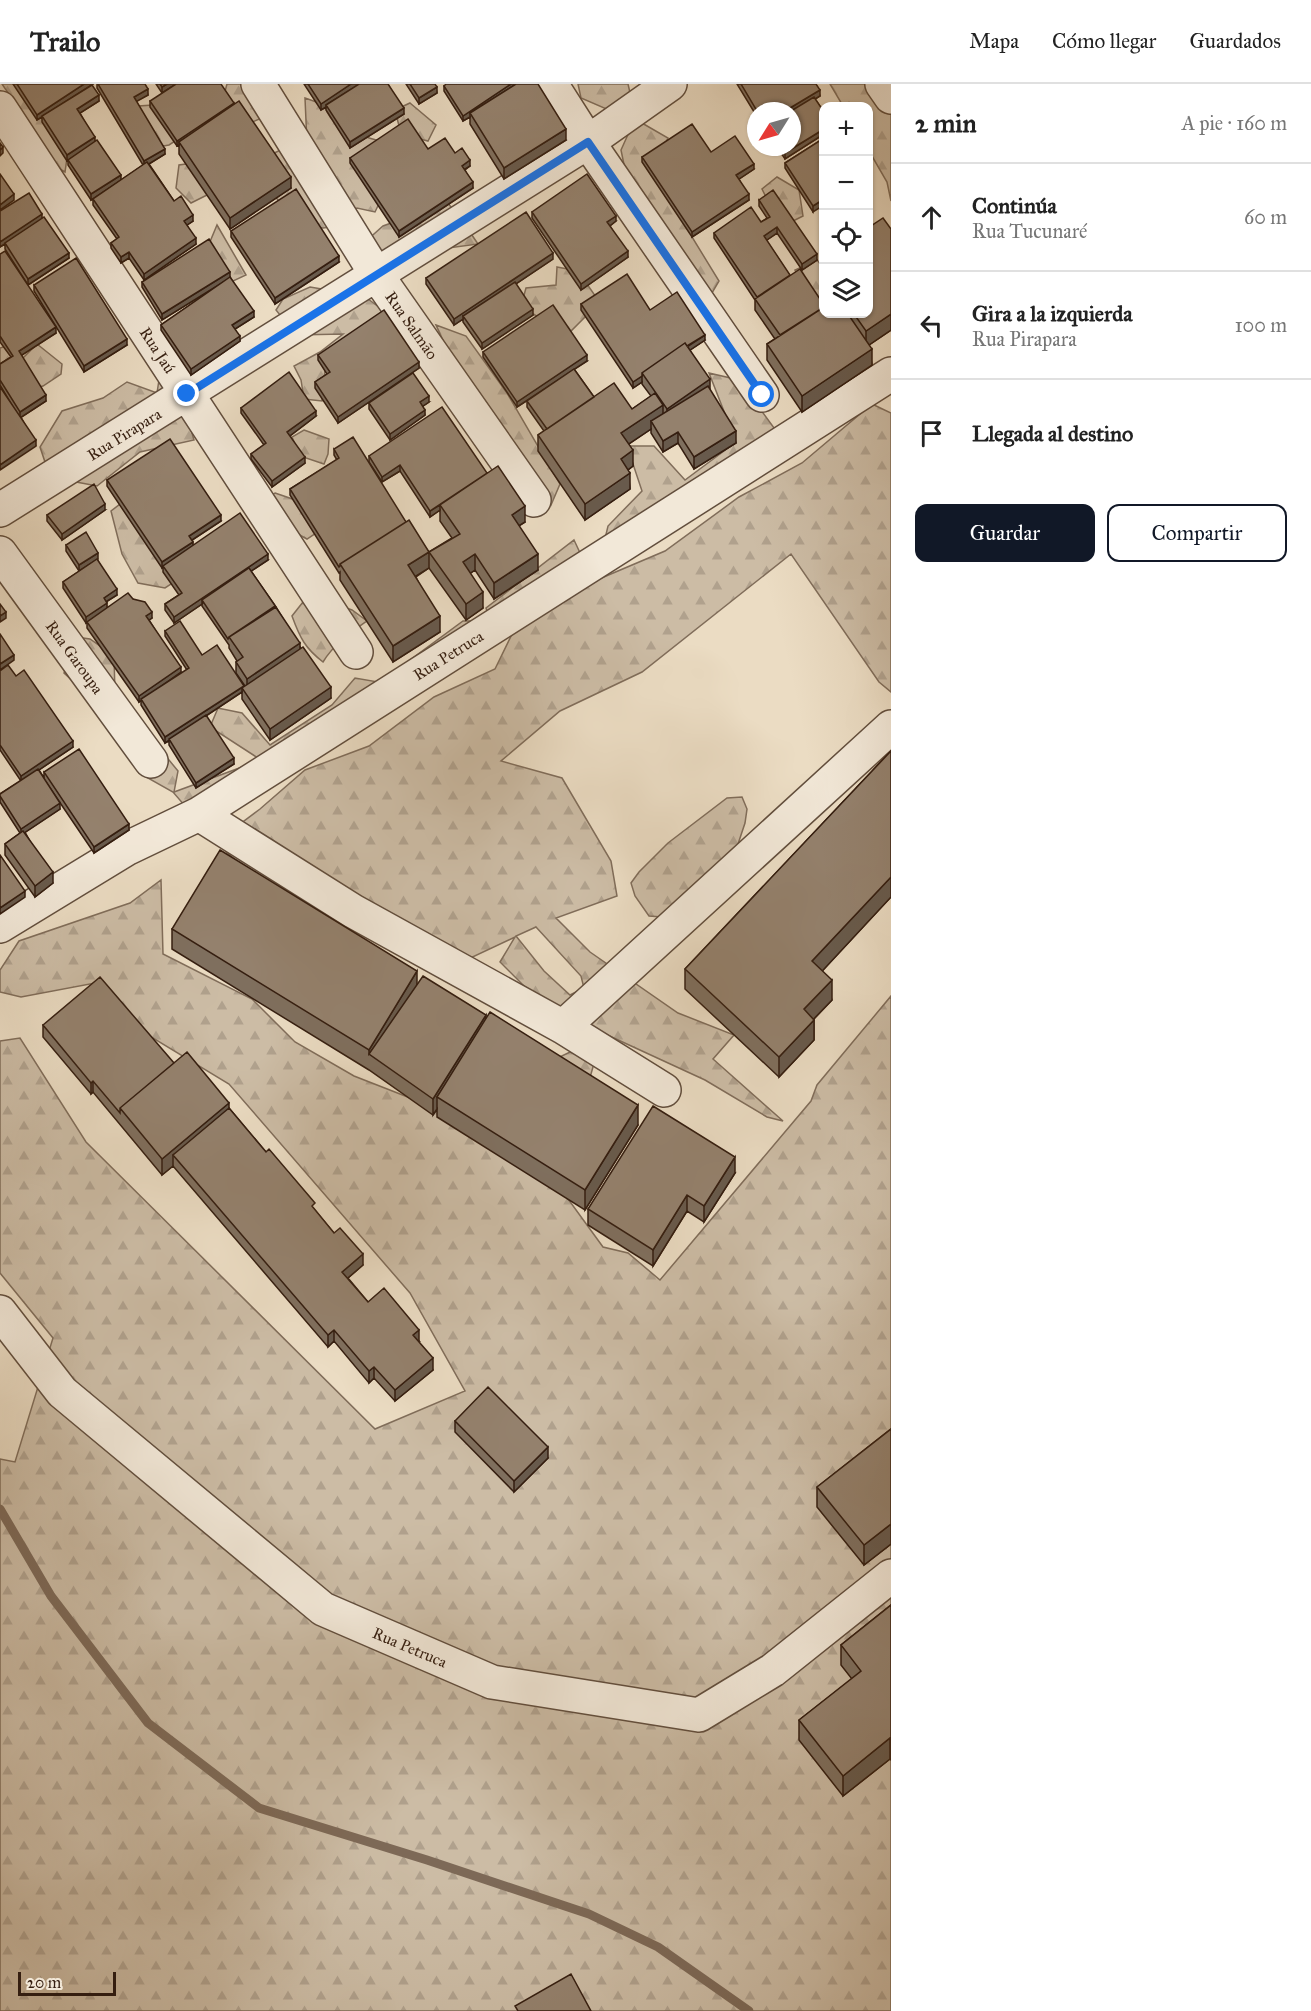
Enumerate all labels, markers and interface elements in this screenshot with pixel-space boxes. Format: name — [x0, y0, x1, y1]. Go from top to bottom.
text: Trailo — [30, 24, 100, 59]
text: Mapa — [969, 28, 1019, 54]
text: Cómo llegar — [1052, 28, 1156, 54]
text: Guardados — [1189, 28, 1281, 54]
north arrow — [747, 102, 801, 156]
map controls — [819, 102, 873, 318]
button: + — [819, 102, 873, 156]
text: 2 min — [915, 107, 976, 139]
text: A pie · 160 m — [1182, 111, 1287, 135]
button: − — [819, 156, 873, 210]
text: Continúa — [972, 192, 1057, 219]
icon: ahead — [915, 201, 948, 234]
text: 60 m — [1244, 205, 1287, 229]
button: locate — [819, 210, 873, 264]
text: Rua Tucunaré — [972, 219, 1087, 243]
button: layers — [819, 264, 873, 318]
street label: Rua Salmão — [381, 288, 442, 363]
text: Gira a la izquierda — [972, 300, 1133, 327]
icon: left — [915, 309, 948, 342]
text: 100 m — [1235, 313, 1287, 337]
street label: Rua Jaú — [135, 324, 180, 378]
text: Rua Pirapara — [972, 327, 1077, 351]
route end — [173, 380, 199, 406]
route start — [748, 381, 774, 407]
street label: Rua Pirapara — [84, 404, 165, 465]
icon: arrive — [915, 417, 948, 450]
text: Llegada al destino — [972, 420, 1133, 447]
button: Guardar — [915, 504, 1095, 562]
button: Compartir — [1107, 504, 1287, 562]
street label: Rua Garoupa — [42, 617, 108, 698]
street label: Rua Petruca — [410, 626, 487, 684]
street label: Rua Petruca — [370, 1623, 450, 1672]
scale bar — [18, 1969, 116, 1996]
text: 20 m — [27, 1973, 61, 1992]

